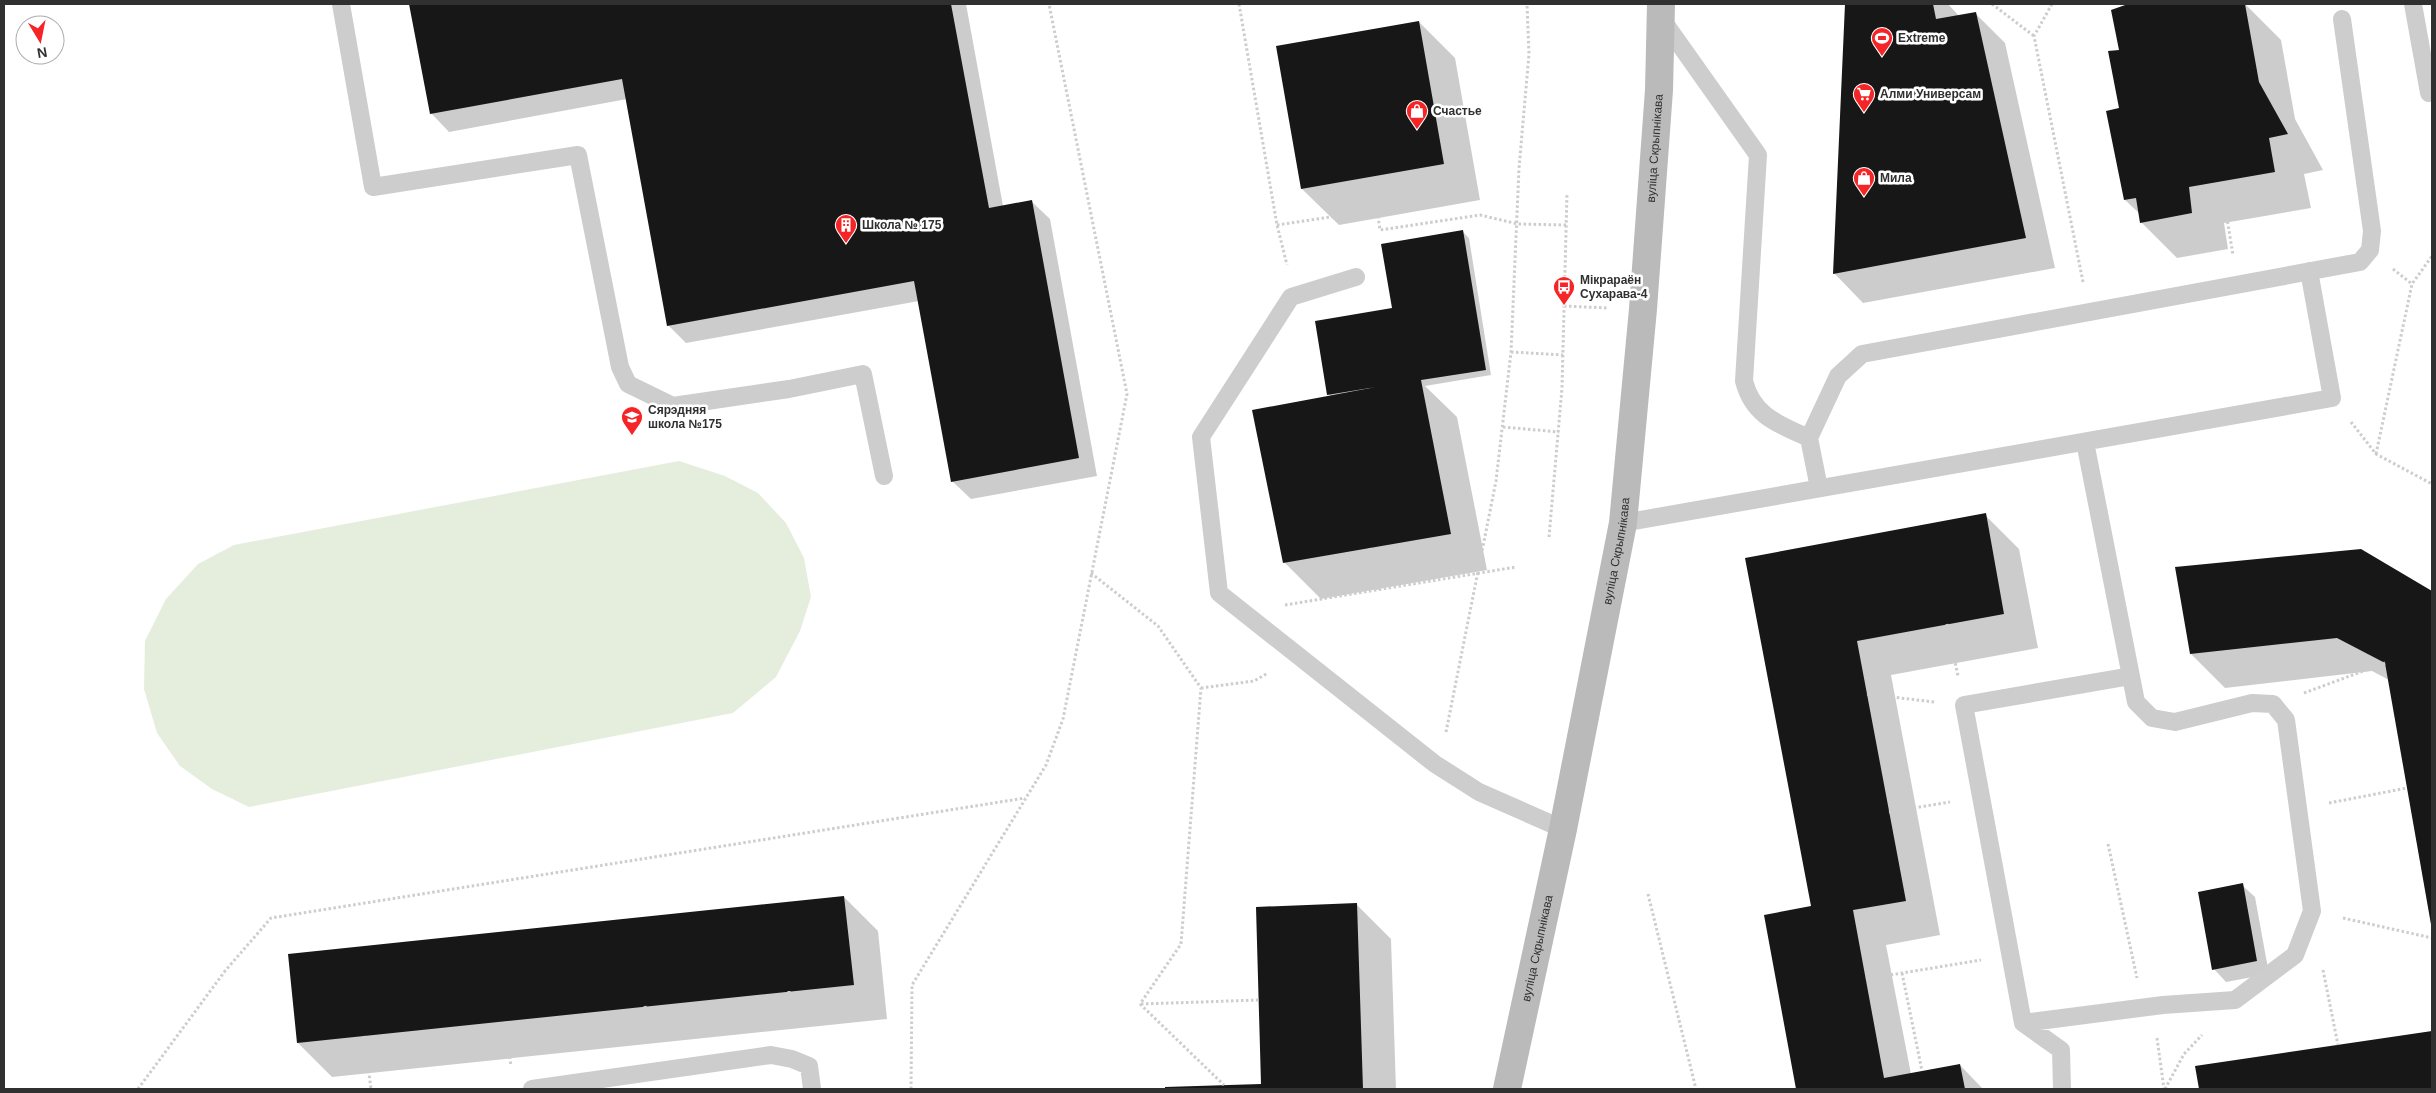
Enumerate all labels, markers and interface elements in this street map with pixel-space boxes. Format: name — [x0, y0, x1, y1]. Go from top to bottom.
north arrow — [15, 15, 65, 65]
sports icon: Extreme — [1870, 26, 1894, 57]
place label: Extreme — [1898, 31, 1946, 45]
text: N — [36, 44, 49, 62]
supermarket icon: Алми Универсам — [1852, 82, 1876, 113]
place label: Алми Универсам — [1880, 87, 1981, 101]
street label: вуліца Скрыпнікава — [1644, 93, 1666, 203]
shop icon: Счастье — [1405, 99, 1429, 130]
place label: Счастье — [1433, 104, 1482, 118]
shop icon: Мила — [1852, 166, 1876, 197]
place label: Мила — [1880, 171, 1912, 185]
building icon: Школа № 175 — [834, 213, 858, 244]
place label: Школа № 175 — [862, 218, 942, 232]
place label: Мікрараён Сухарава-4 — [1580, 273, 1648, 301]
bus stop icon: Мікрараён Сухарава-4 — [1552, 275, 1576, 306]
place label: Сярэдняя школа №175 — [648, 403, 722, 431]
school or university icon: Сярэдняя школа №175 — [620, 405, 644, 436]
street label: вуліца Скрыпнікава — [1600, 497, 1632, 606]
street label: вуліца Скрыпнікава — [1519, 893, 1556, 1003]

